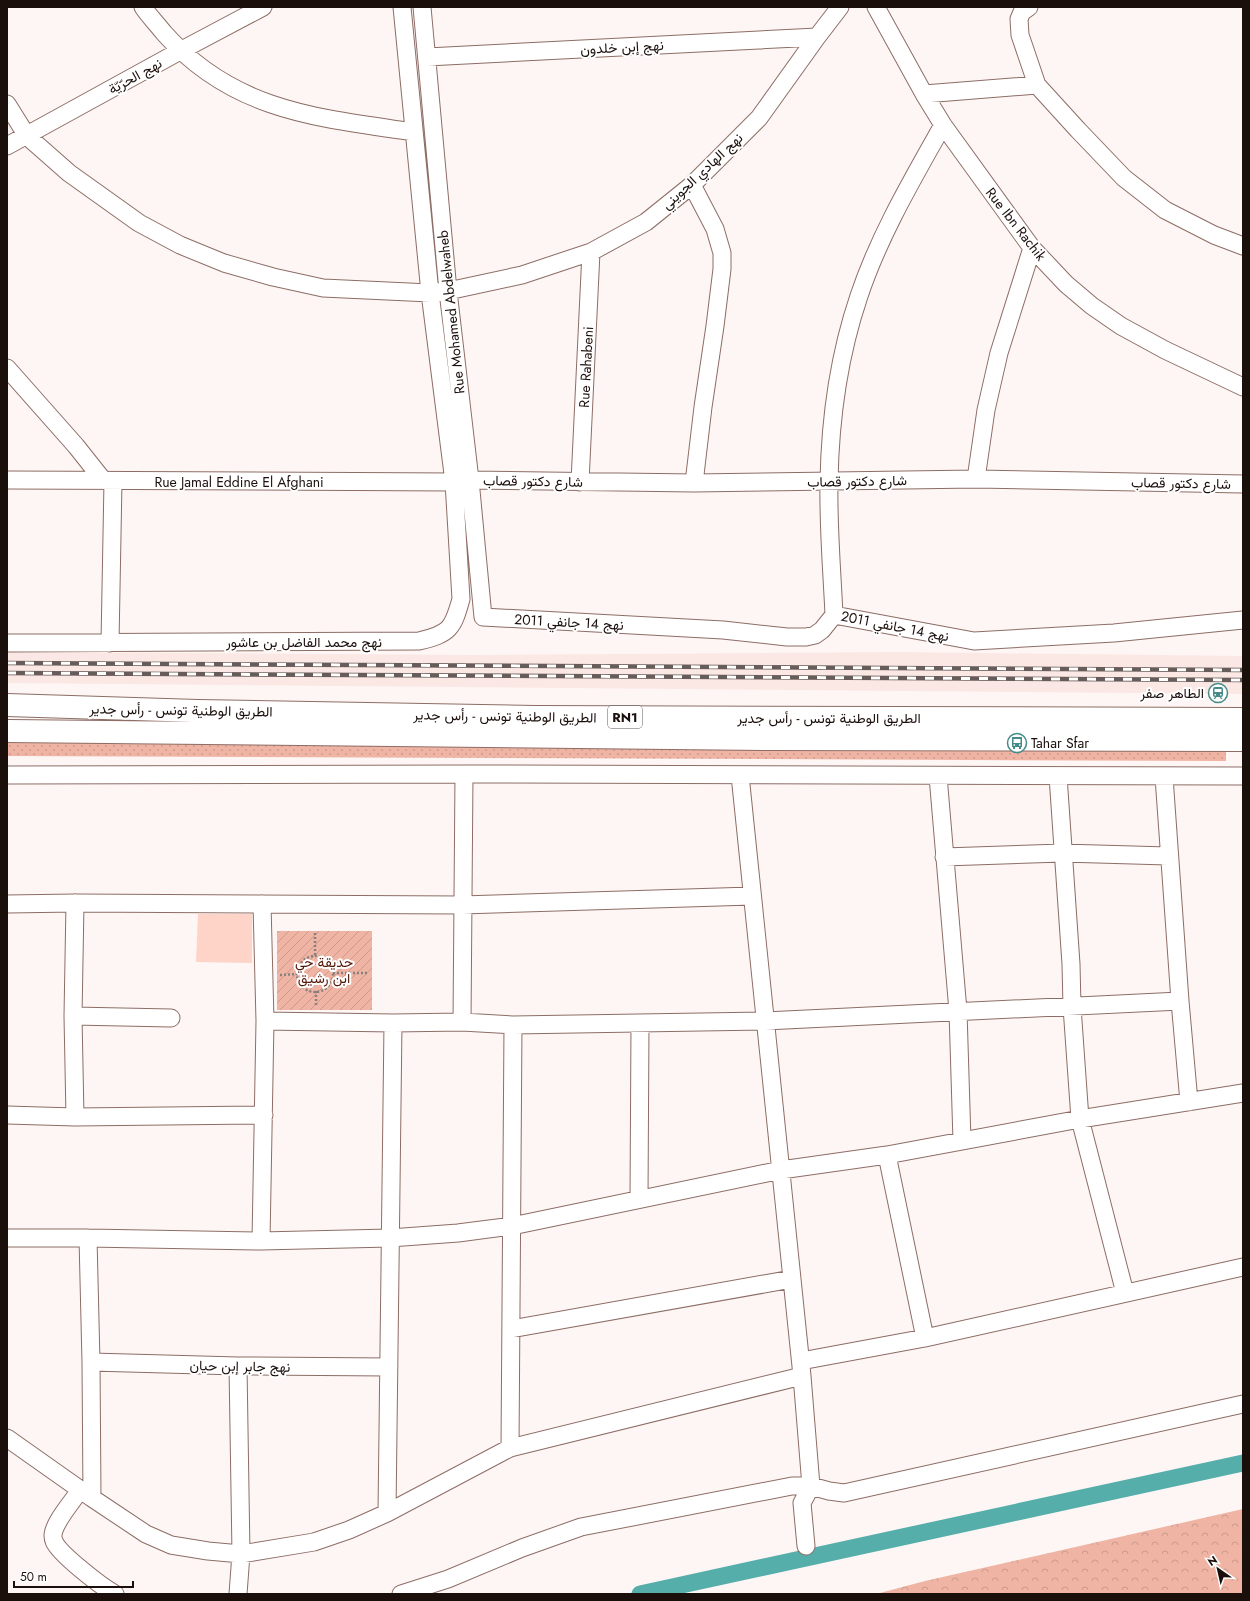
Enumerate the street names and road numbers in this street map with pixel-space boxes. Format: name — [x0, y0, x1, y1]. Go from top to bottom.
street label: نهج إبن خلدون — [580, 35, 664, 60]
street label: نهج الحرّيّة — [105, 53, 166, 100]
street label: نهج الهادي الجويني — [657, 128, 748, 215]
street label: Rue Ibn Rachik — [981, 183, 1051, 265]
street label: Rue Mohamed Abdelwaheb — [432, 229, 470, 395]
street label: Rue Rahabeni — [574, 326, 598, 408]
street label: شارع دكتور قصاب — [483, 470, 583, 493]
street label: شارع دكتور قصاب — [807, 470, 907, 493]
street label: Rue Jamal Eddine El Afghani — [154, 472, 324, 492]
street label: شارع دكتور قصاب — [1131, 472, 1231, 495]
street label: نهج 14 جانفي 2011 — [839, 606, 951, 648]
street label: نهج 14 جانفي 2011 — [514, 609, 624, 637]
street label: نهج محمد الفاضل بن عاشور — [225, 632, 382, 653]
street label: الطريق الوطنية تونس - رأس جدير — [88, 698, 273, 722]
street label: الطريق الوطنية تونس - رأس جدير — [412, 704, 597, 728]
road number: RN1 — [608, 706, 642, 728]
street label: الطريق الوطنية تونس - رأس جدير — [736, 708, 921, 728]
street label: نهج جابر إبن حيان — [189, 1355, 291, 1378]

